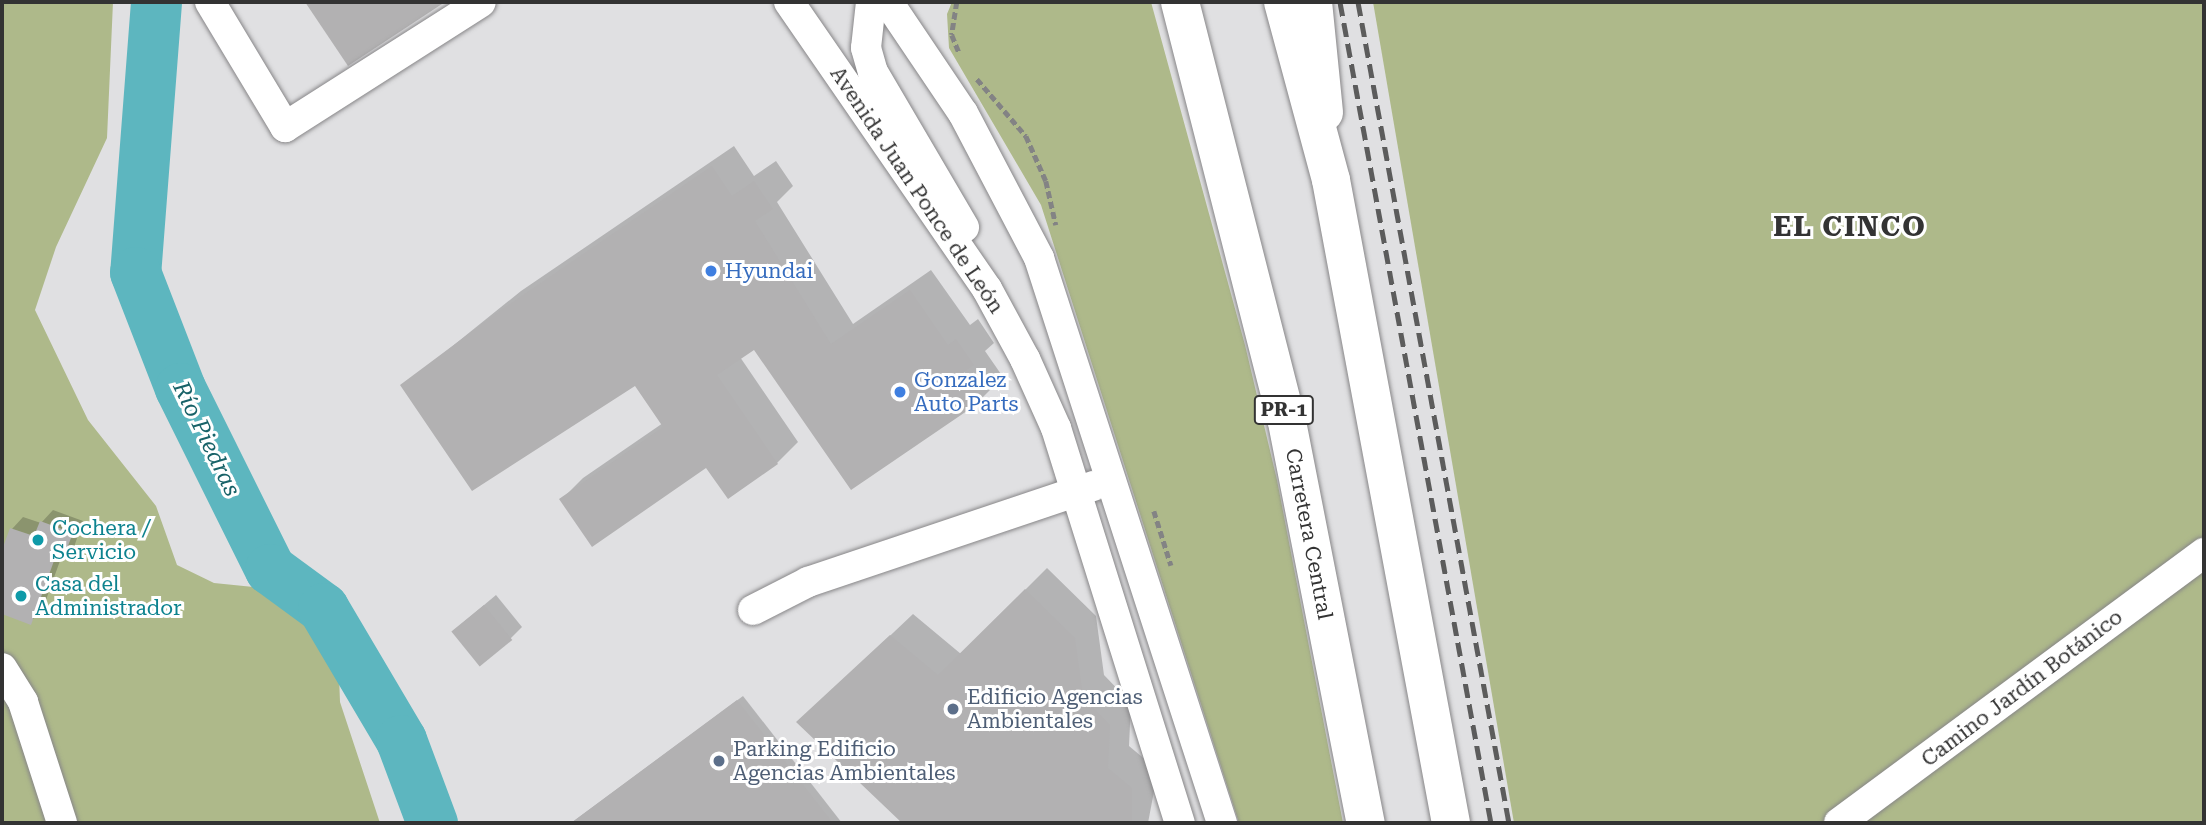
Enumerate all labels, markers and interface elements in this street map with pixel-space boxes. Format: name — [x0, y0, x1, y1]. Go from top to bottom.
street label: Avenida Juan Ponce de León — [825, 62, 1009, 318]
district label: EL CINCO — [1774, 210, 1926, 244]
place label: Hyundai — [725, 258, 813, 284]
marker: Hyundai — [703, 263, 719, 279]
place label: Gonzalez Auto Parts — [914, 367, 1018, 417]
water label: Río Piedras — [166, 377, 246, 501]
marker: Gonzalez Auto Parts — [892, 384, 908, 400]
road number: PR-1 — [1252, 394, 1316, 426]
street label: Carretera Central — [1280, 446, 1338, 622]
place label: Cochera / Servicio — [52, 515, 151, 565]
marker: Cochera / Servicio — [30, 532, 46, 548]
place label: Casa del Administrador — [35, 571, 182, 621]
marker: Casa del Administrador — [13, 588, 29, 604]
street label: Camino Jardín Botánico — [1916, 604, 2128, 772]
place label: Edificio Agencias Ambientales — [967, 684, 1143, 734]
marker: Edificio Agencias Ambientales — [945, 701, 961, 717]
place label: Parking Edificio Agencias Ambientales — [733, 736, 955, 786]
marker: Parking Edificio Agencias Ambientales — [711, 753, 727, 769]

